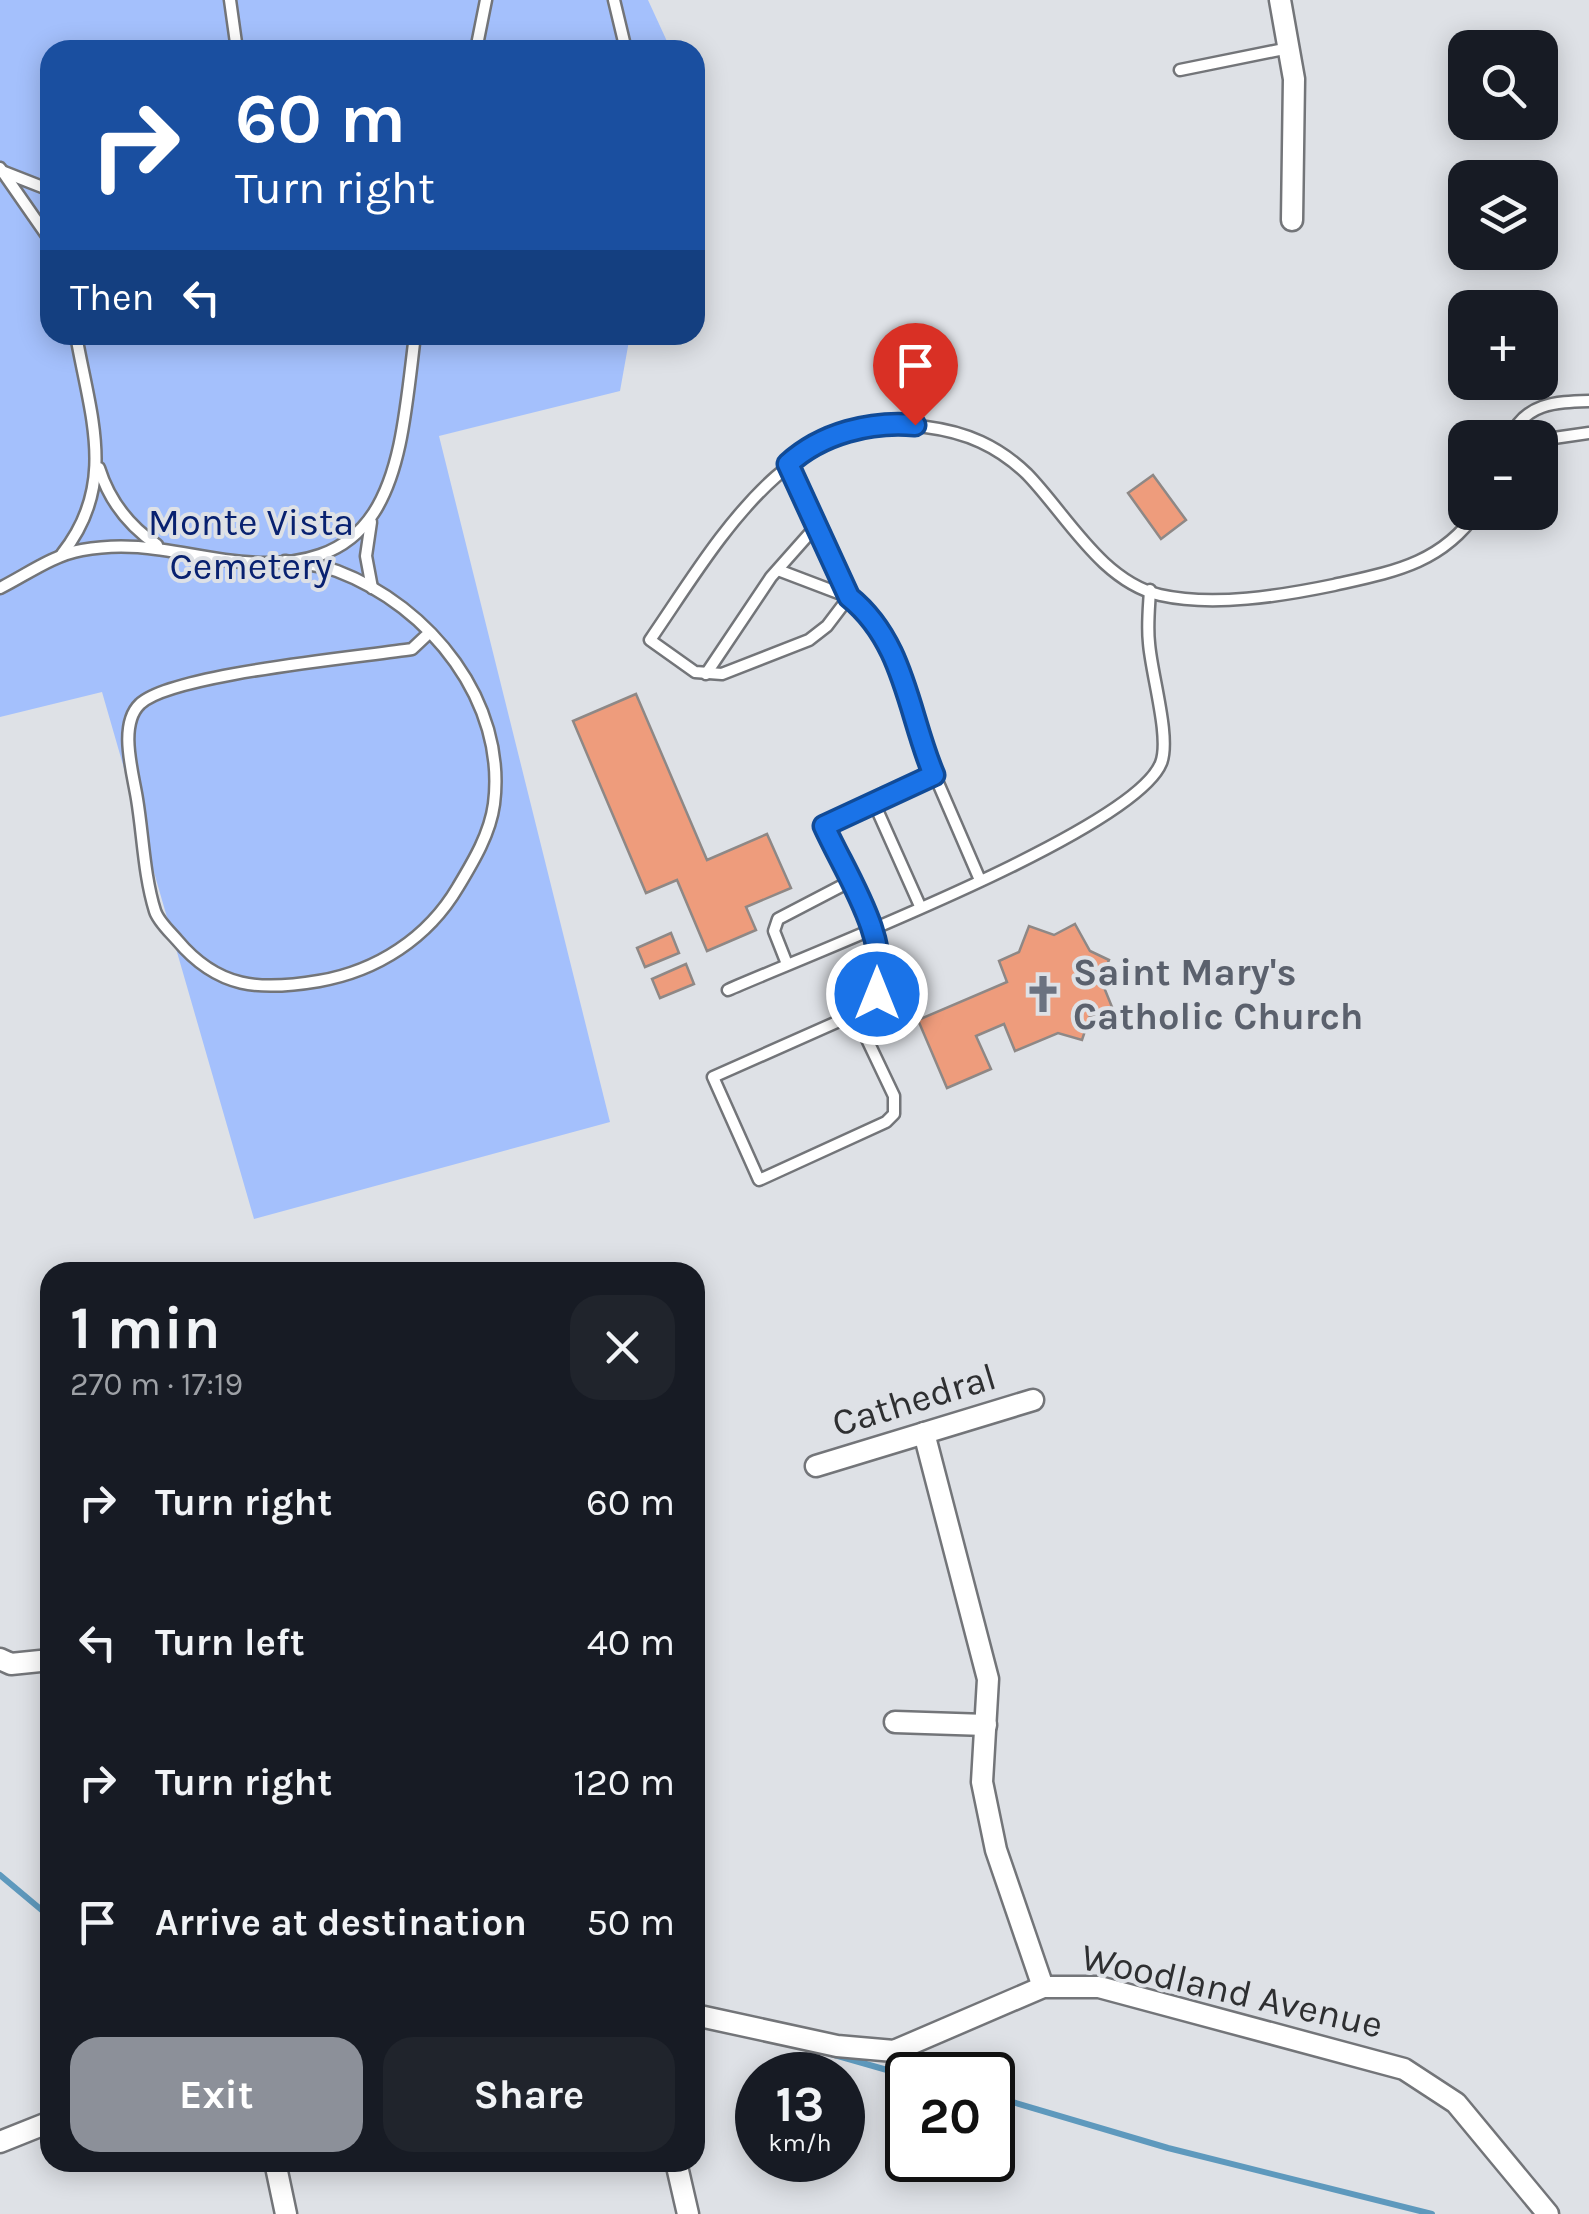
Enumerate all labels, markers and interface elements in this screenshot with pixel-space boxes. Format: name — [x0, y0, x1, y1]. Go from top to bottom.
map controls — [1448, 30, 1558, 530]
button: search — [1448, 30, 1558, 140]
text: 60 m — [235, 78, 406, 160]
icon: right — [70, 80, 200, 210]
button: layers — [1448, 160, 1558, 270]
text: Turn right — [235, 162, 435, 214]
icon: left — [174, 270, 229, 325]
text: Then — [70, 275, 154, 320]
button: + — [1448, 290, 1558, 400]
pin — [873, 323, 958, 426]
icon: arrive — [888, 338, 943, 393]
button: − — [1448, 420, 1558, 530]
park label: Monte Vista Cemetery — [148, 500, 354, 589]
position arrow — [825, 942, 929, 1046]
place label: Saint Mary's Catholic Church — [1073, 950, 1364, 1039]
church icon: Saint Mary's Catholic Church — [1022, 973, 1064, 1015]
text: 1 min — [70, 1293, 221, 1363]
button: close — [570, 1295, 675, 1400]
street label: Cathedral — [827, 1354, 1001, 1446]
text: 270 m · 17:19 — [70, 1366, 243, 1403]
icon: right — [70, 1475, 125, 1530]
text: Turn right — [155, 1480, 332, 1525]
text: 60 m — [586, 1480, 675, 1525]
icon: left — [70, 1615, 125, 1670]
text: Turn left — [155, 1620, 305, 1665]
text: 40 m — [587, 1620, 675, 1665]
icon: right — [70, 1755, 125, 1810]
text: Turn right — [155, 1760, 332, 1805]
text: 120 m — [573, 1760, 675, 1805]
icon: arrive — [70, 1895, 125, 1950]
text: Arrive at destination — [155, 1900, 527, 1945]
text: 50 m — [586, 1900, 675, 1945]
street label: Woodland Avenue — [1077, 1934, 1387, 2048]
button: Exit — [70, 2037, 363, 2152]
button: Share — [383, 2037, 675, 2152]
speed limit sign: 20 — [885, 2052, 1015, 2182]
text: 13 — [776, 2075, 824, 2134]
text: km/h — [768, 2128, 832, 2157]

